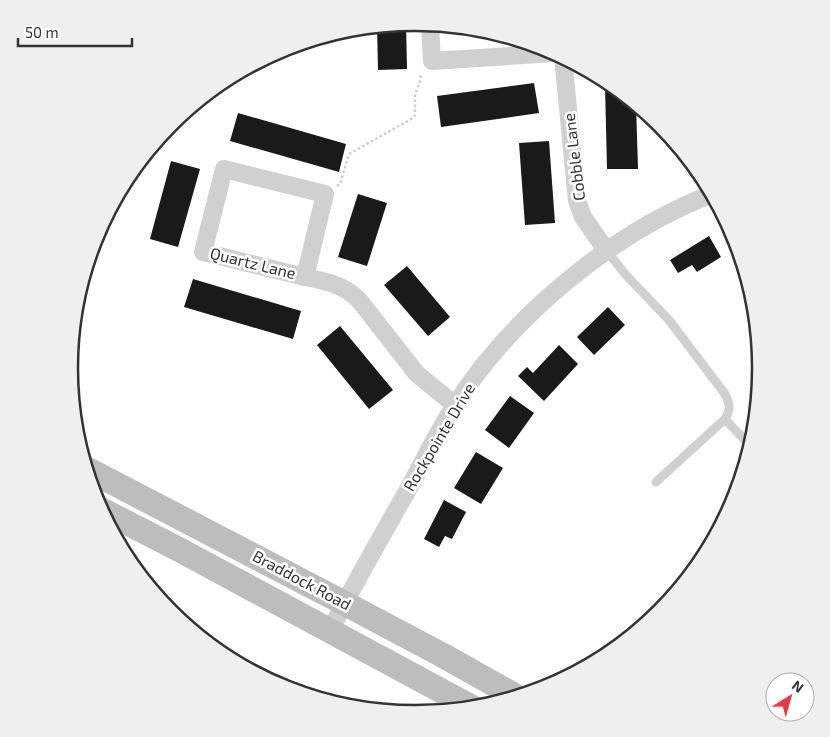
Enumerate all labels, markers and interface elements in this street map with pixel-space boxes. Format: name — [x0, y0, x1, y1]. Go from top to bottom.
scale bar — [18, 15, 131, 47]
text: 50 m — [25, 23, 59, 41]
street label: Cobble Lane — [559, 112, 588, 202]
street label: Quartz Lane — [208, 243, 298, 283]
street label: Rockpointe Drive — [399, 379, 478, 494]
street label: Braddock Road — [250, 546, 355, 613]
north arrow — [765, 672, 815, 722]
text: N — [789, 676, 807, 696]

